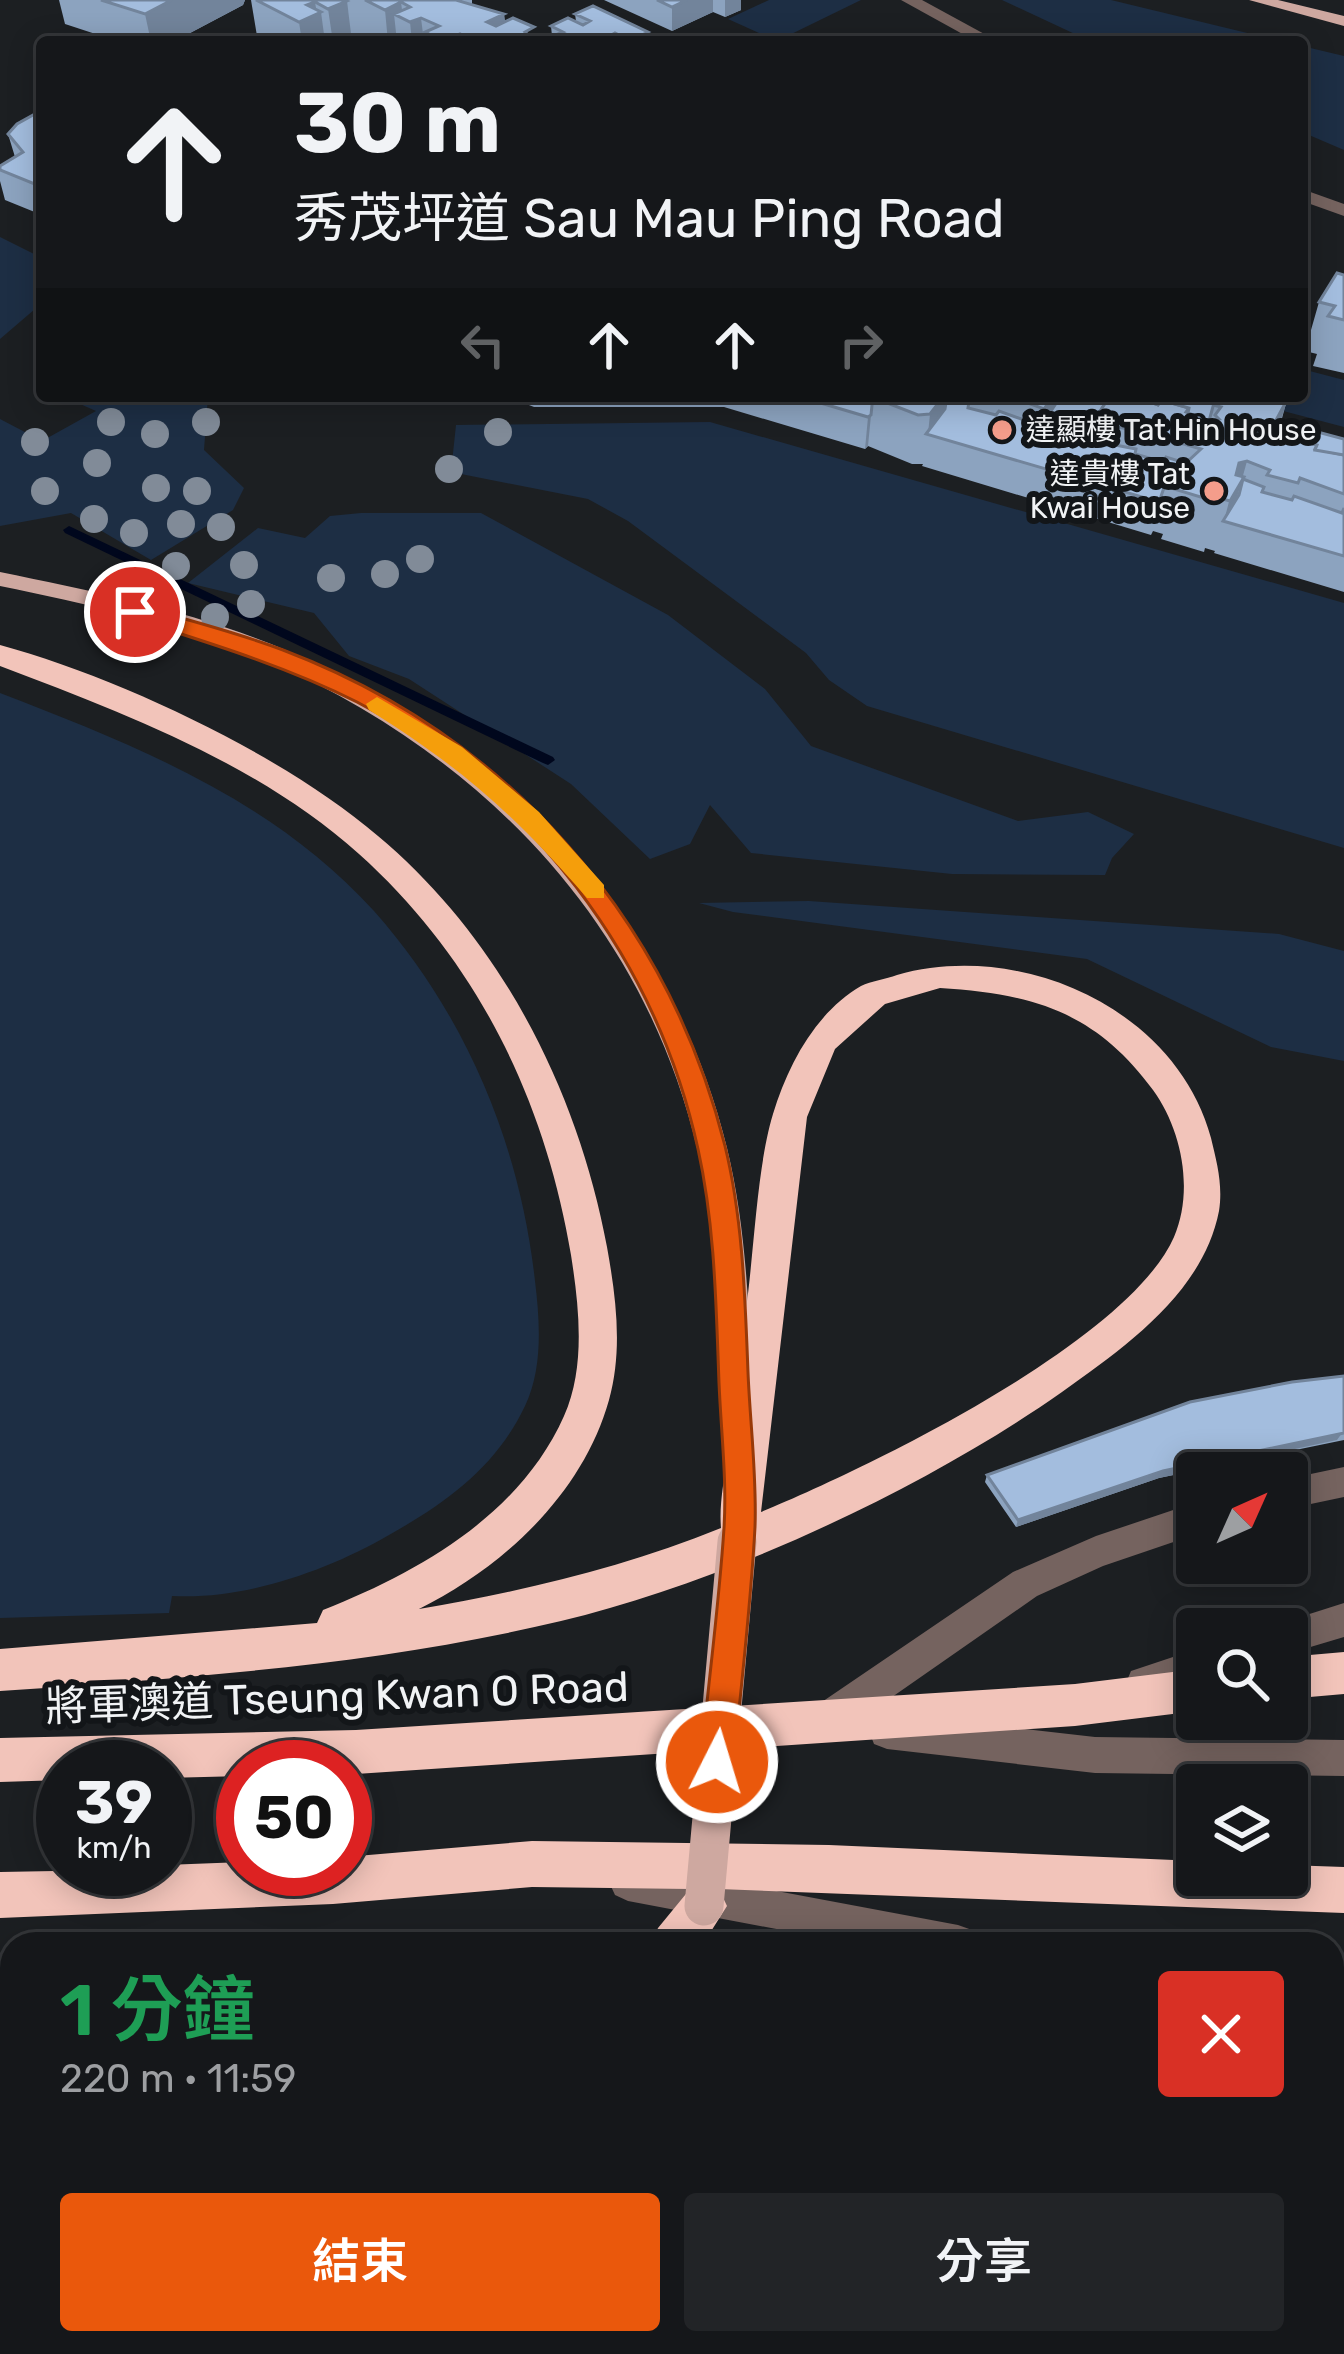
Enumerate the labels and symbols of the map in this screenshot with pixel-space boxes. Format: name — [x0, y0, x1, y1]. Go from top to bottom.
place label: 達顯樓 Tat Hin House — [1026, 412, 1316, 448]
marker: 達顯樓 Tat Hin House — [989, 417, 1015, 443]
place label: 達貴樓 Tat Kwai House — [1030, 456, 1190, 526]
marker: 達貴樓 Tat Kwai House — [1201, 478, 1227, 504]
pin — [84, 561, 186, 663]
north arrow — [1176, 1452, 1308, 1584]
street label: 將軍澳道 Tseung Kwan O Road — [45, 1662, 630, 1732]
position arrow — [654, 1699, 780, 1825]
speed limit sign: 50 — [216, 1740, 372, 1896]

